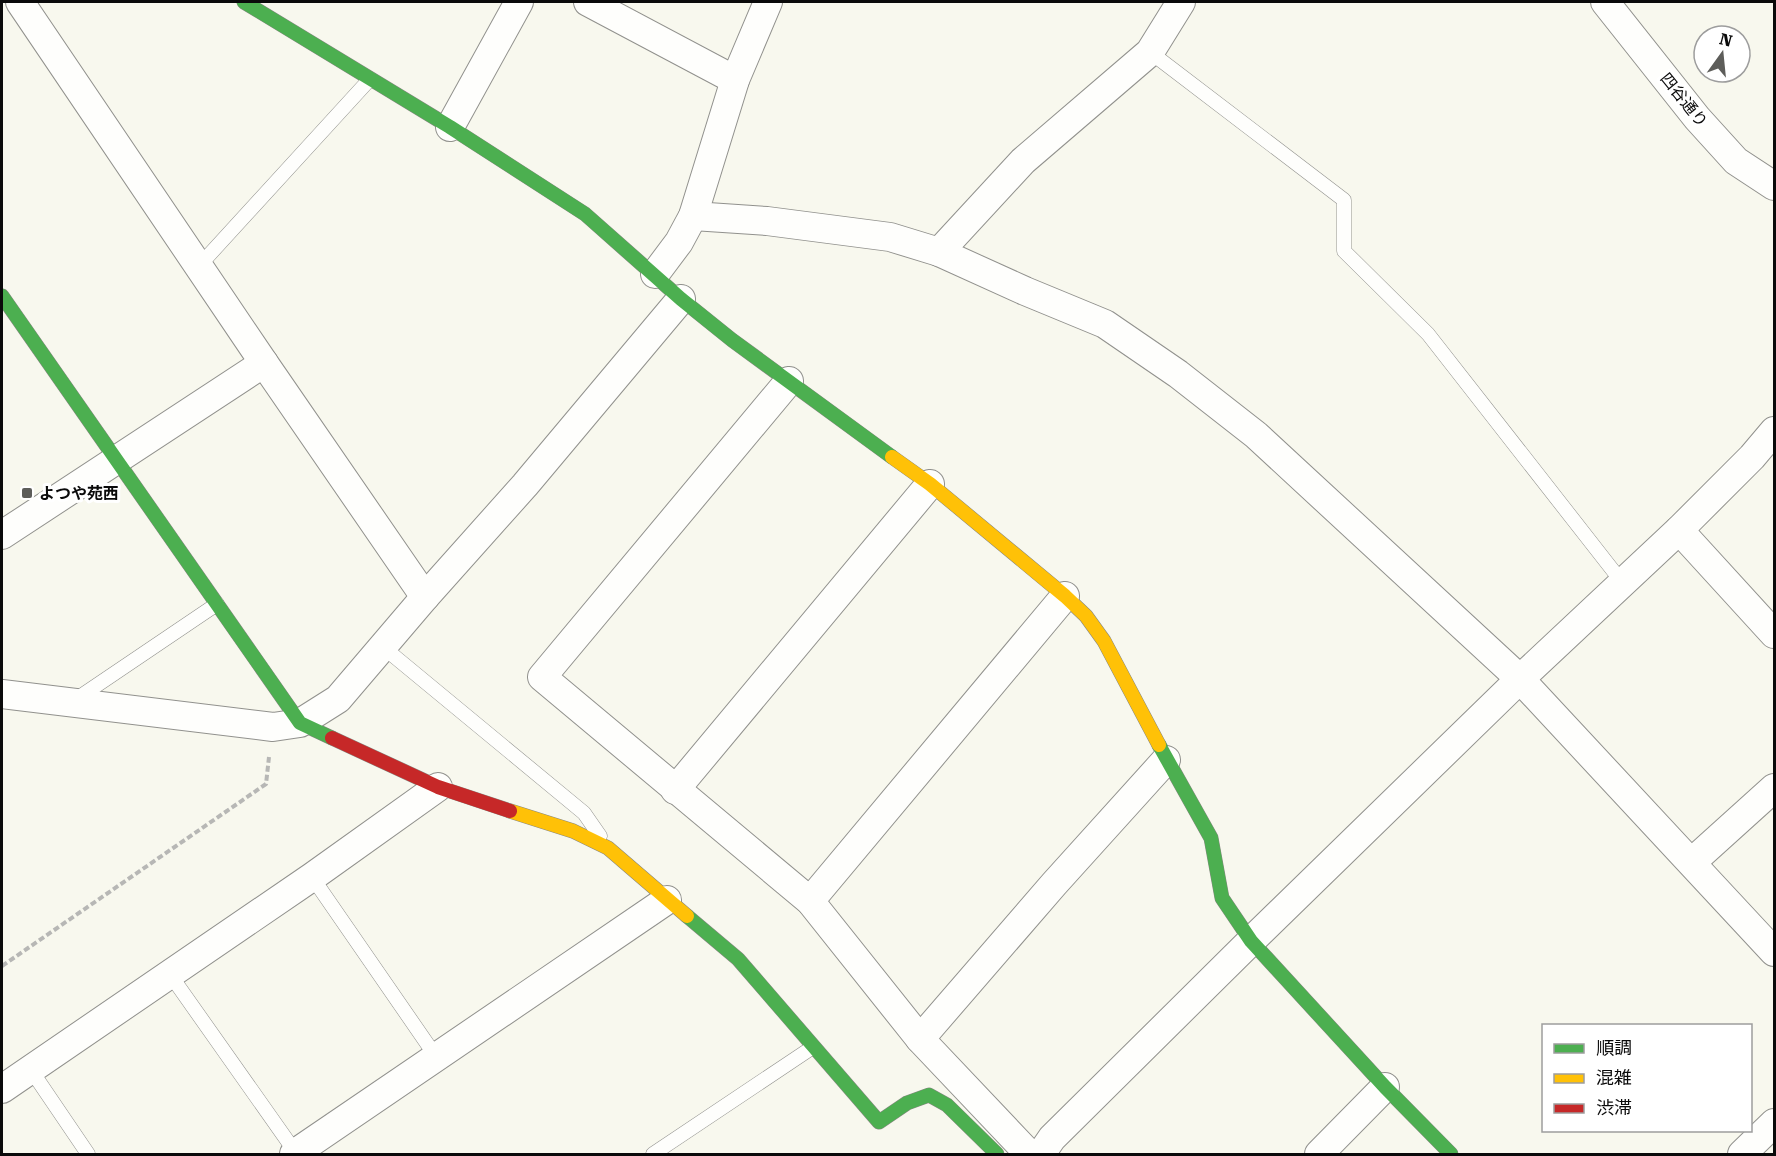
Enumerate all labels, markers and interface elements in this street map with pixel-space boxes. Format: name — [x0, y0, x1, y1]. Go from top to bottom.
north arrow — [1692, 24, 1752, 84]
text: N — [1717, 29, 1734, 51]
street label: 四谷通り — [1656, 69, 1712, 131]
place label: よつや苑西 — [39, 484, 119, 503]
marker: よつや苑西 — [20, 486, 34, 500]
legend — [1542, 1024, 1752, 1132]
text: 順調 — [1596, 1037, 1632, 1058]
text: 混雑 — [1596, 1067, 1632, 1088]
text: 渋滞 — [1596, 1097, 1632, 1118]

